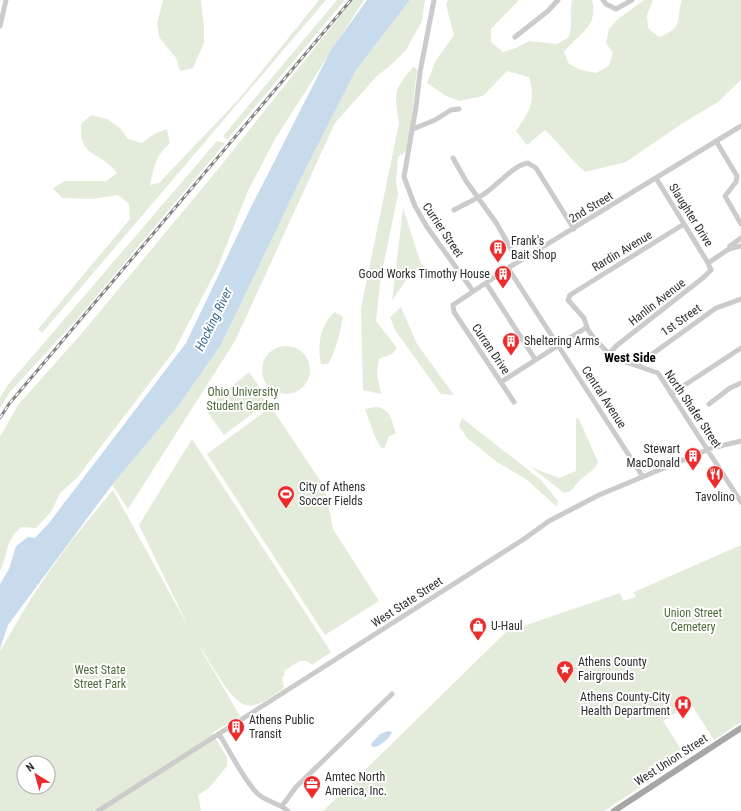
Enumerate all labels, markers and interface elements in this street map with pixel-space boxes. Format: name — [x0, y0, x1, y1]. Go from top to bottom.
street label: Slaughter Drive — [666, 181, 716, 249]
street label: 2nd Street — [567, 188, 616, 226]
street label: Currier Street — [420, 200, 467, 260]
street label: Rardin Avenue — [589, 227, 655, 274]
place label: Frank's Bait Shop — [511, 234, 556, 262]
building icon: Frank's Bait Shop — [488, 238, 508, 263]
building icon: Good Works Timothy House — [493, 264, 513, 289]
place label: Good Works Timothy House — [359, 267, 490, 281]
street label: Hanlin Avenue — [626, 275, 688, 328]
water label: Hocking River — [192, 284, 236, 353]
street label: 1st Street — [658, 301, 704, 339]
street label: Curran Drive — [469, 321, 513, 377]
building icon: Sheltering Arms — [501, 331, 521, 356]
place label: Sheltering Arms — [524, 334, 600, 348]
district label: West Side — [604, 350, 656, 365]
street label: Central Avenue — [579, 363, 629, 431]
street label: North Shafer Street — [662, 367, 725, 451]
park label: Ohio University Student Garden — [206, 385, 280, 413]
place label: Stewart MacDonald — [627, 442, 680, 470]
building icon: Stewart MacDonald — [683, 446, 703, 471]
restaurant icon: Tavolino — [705, 464, 725, 489]
place label: City of Athens Soccer Fields — [299, 480, 366, 508]
sports icon: City of Athens Soccer Fields — [276, 484, 296, 509]
place label: Tavolino — [695, 490, 735, 504]
street label: West State Street — [369, 574, 446, 630]
park label: Union Street Cemetery — [664, 606, 722, 634]
shop icon: U-Haul — [468, 616, 488, 641]
place label: U-Haul — [491, 619, 522, 633]
place label: Athens County Fairgrounds — [578, 655, 647, 683]
place icon: Athens County Fairgrounds — [555, 659, 575, 684]
park label: West State Street Park — [74, 663, 127, 691]
place label: Athens County-City Health Department — [580, 690, 670, 718]
hospital icon: Athens County-City Health Department — [673, 694, 693, 719]
place label: Athens Public Transit — [249, 713, 315, 741]
building icon: Athens Public Transit — [226, 717, 246, 742]
street label: West Union Street — [632, 731, 711, 789]
north arrow — [16, 755, 56, 795]
text: N — [24, 760, 37, 775]
place label: Amtec North America, Inc. — [325, 770, 387, 798]
office icon: Amtec North America, Inc. — [302, 774, 322, 799]

